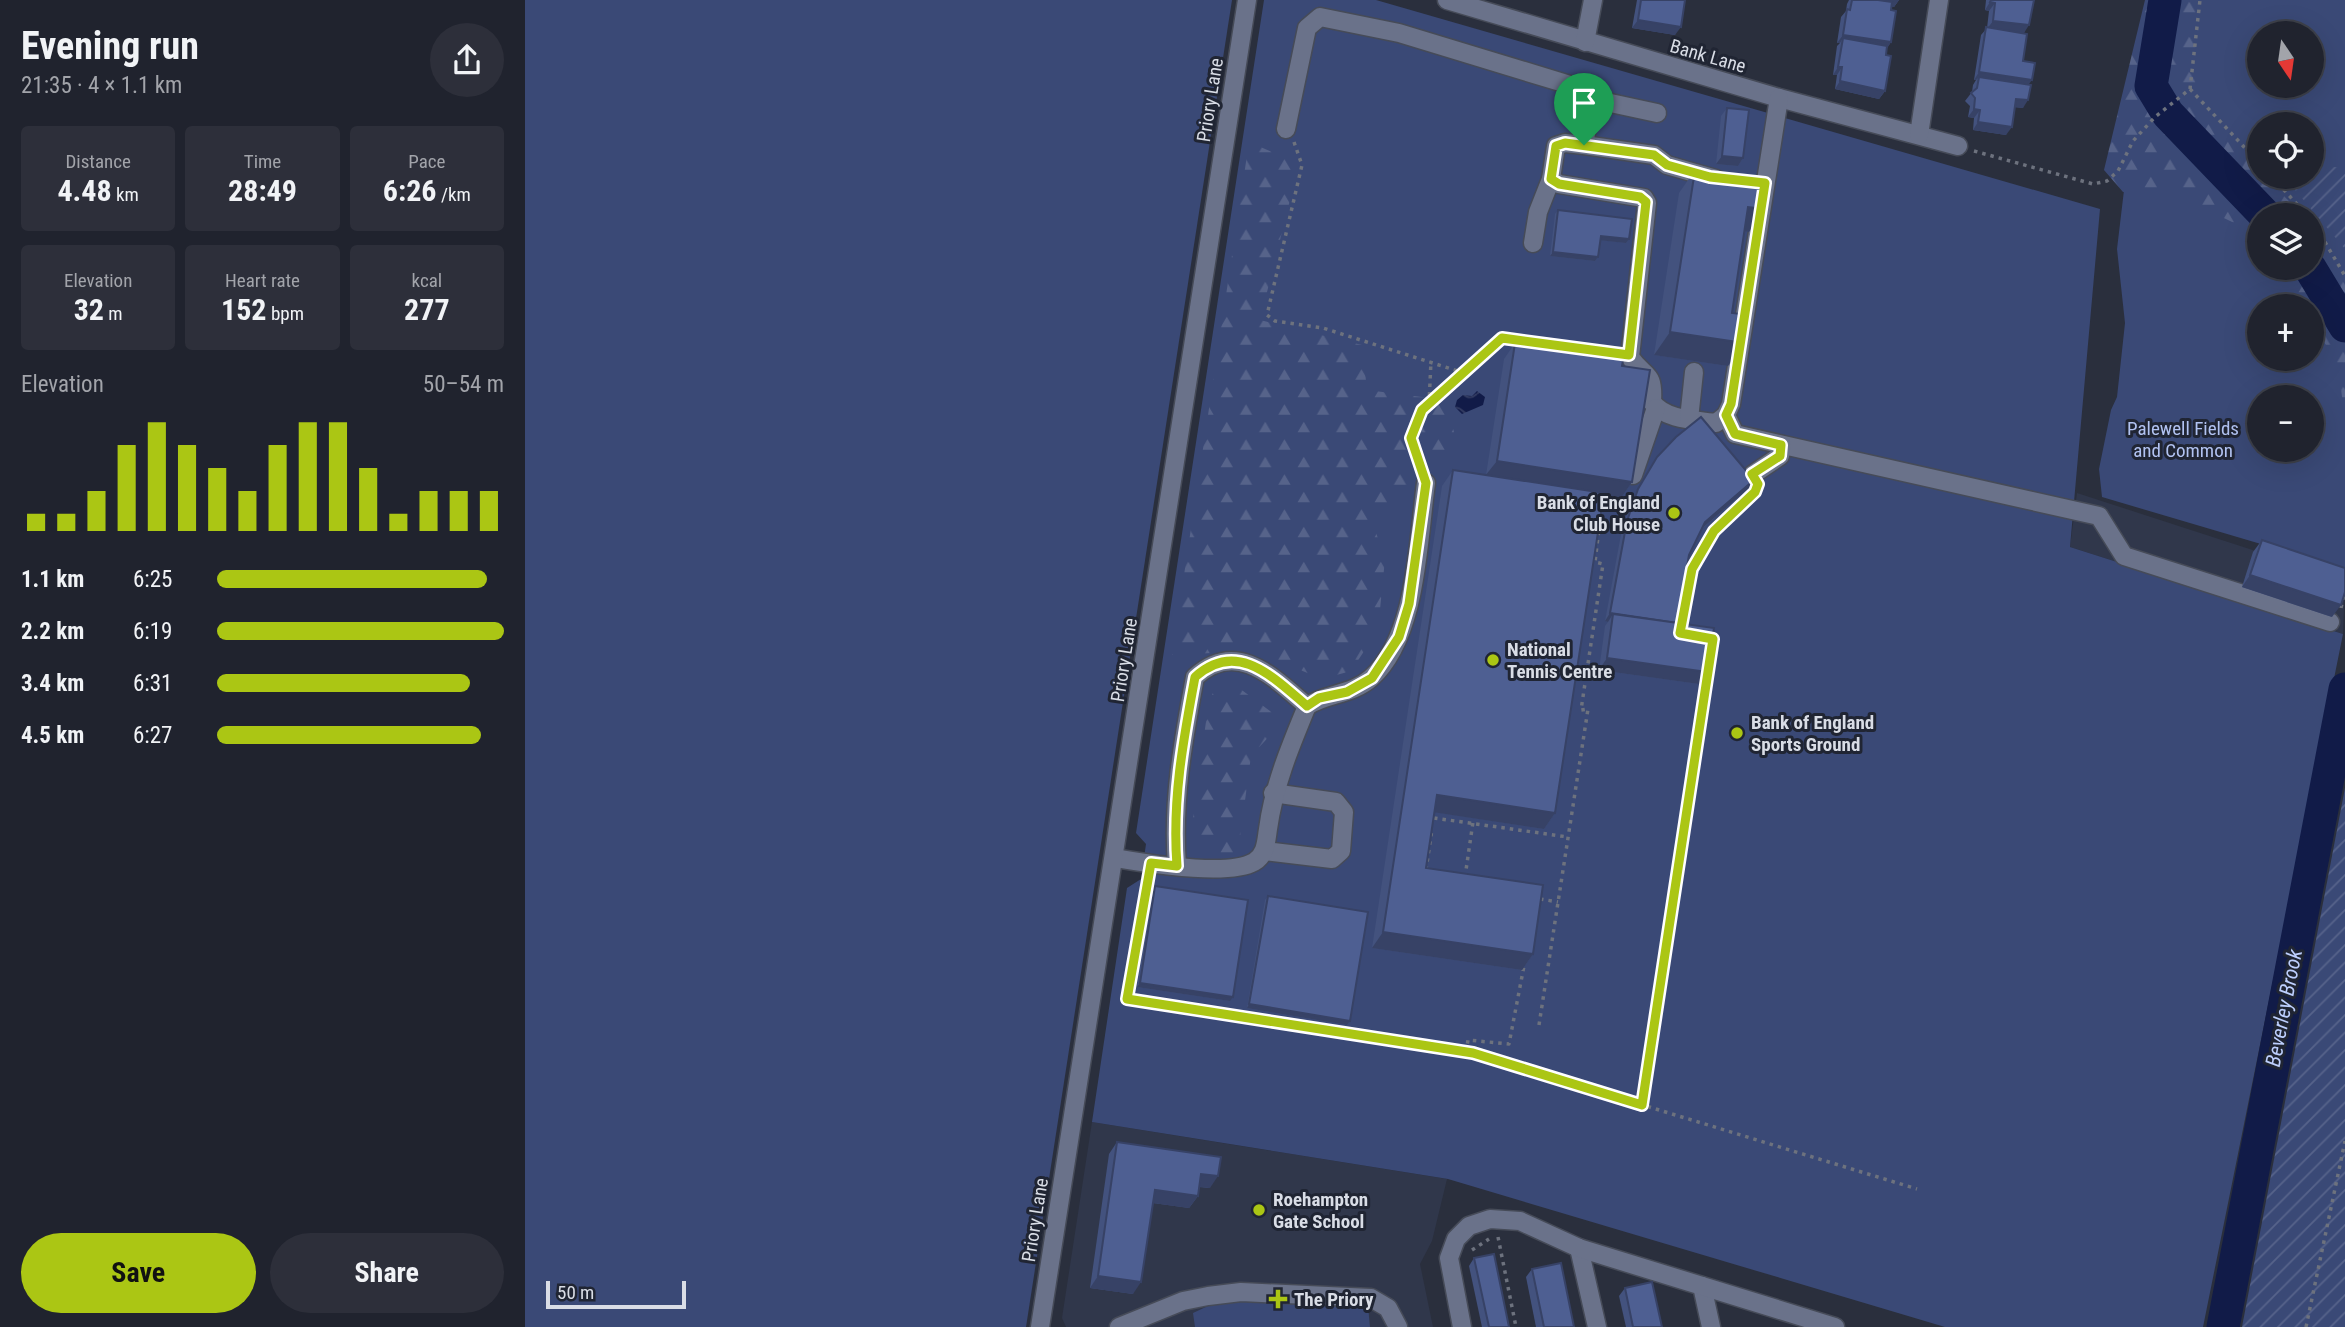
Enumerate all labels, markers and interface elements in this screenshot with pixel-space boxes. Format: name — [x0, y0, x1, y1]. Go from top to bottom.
north arrow — [2247, 21, 2324, 98]
map controls — [2247, 21, 2324, 462]
button: share — [430, 23, 504, 97]
text: Evening run — [21, 24, 199, 68]
street label: Bank Lane — [1667, 34, 1749, 78]
street label: Priory Lane — [1192, 56, 1228, 144]
text: 21:35 · 4 × 1.1 km — [21, 72, 182, 99]
pin — [1554, 73, 1614, 145]
icon: arrive — [1565, 84, 1603, 122]
button: locate — [2247, 112, 2324, 189]
text: Distance — [65, 150, 131, 173]
text: Time — [244, 150, 281, 173]
text: Pace — [408, 150, 445, 173]
text: 4.48 — [57, 173, 112, 208]
text: 28:49 — [228, 173, 297, 208]
text: 6:26 — [383, 173, 437, 208]
text: km — [112, 183, 139, 206]
text: /km — [437, 183, 471, 206]
button: layers — [2247, 203, 2324, 280]
text: Elevation — [64, 269, 132, 292]
text: Heart rate — [225, 269, 300, 292]
text: kcal — [412, 269, 442, 292]
text: 32 — [74, 292, 104, 327]
text: 152 — [221, 292, 267, 327]
text: 277 — [404, 292, 450, 327]
button: + — [2247, 294, 2324, 371]
text: m — [104, 302, 123, 325]
text: bpm — [267, 302, 304, 325]
text: Elevation — [21, 371, 104, 398]
text: 50–54 m — [423, 371, 504, 398]
button: − — [2247, 385, 2324, 462]
park label: Palewell Fields and Common — [2127, 417, 2239, 462]
place label: Bank of England Club House — [1537, 491, 1660, 536]
marker: Bank of England Club House — [1666, 505, 1682, 521]
text: 1.1 km — [21, 566, 84, 593]
text: 6:25 — [133, 566, 172, 593]
street label: Priory Lane — [1106, 616, 1142, 704]
text: 2.2 km — [21, 618, 84, 645]
text: 6:19 — [133, 618, 172, 645]
place label: National Tennis Centre — [1507, 638, 1612, 683]
marker: National Tennis Centre — [1485, 652, 1501, 668]
text: 3.4 km — [21, 670, 84, 697]
text: 6:31 — [133, 670, 172, 697]
place label: Bank of England Sports Ground — [1751, 711, 1874, 756]
text: 4.5 km — [21, 722, 84, 749]
text: 6:27 — [133, 722, 172, 749]
marker: Bank of England Sports Ground — [1729, 725, 1745, 741]
water label: Beverley Brook — [2261, 947, 2307, 1069]
street label: Priory Lane — [1017, 1176, 1053, 1264]
place label: Roehampton Gate School — [1273, 1188, 1368, 1233]
marker: Roehampton Gate School — [1251, 1202, 1267, 1218]
button: Save — [21, 1233, 256, 1313]
button: Share — [270, 1233, 504, 1313]
scale bar — [546, 1278, 686, 1310]
text: 50 m — [557, 1281, 594, 1304]
place label: The Priory — [1294, 1288, 1374, 1311]
marker: The Priory — [1268, 1289, 1288, 1309]

